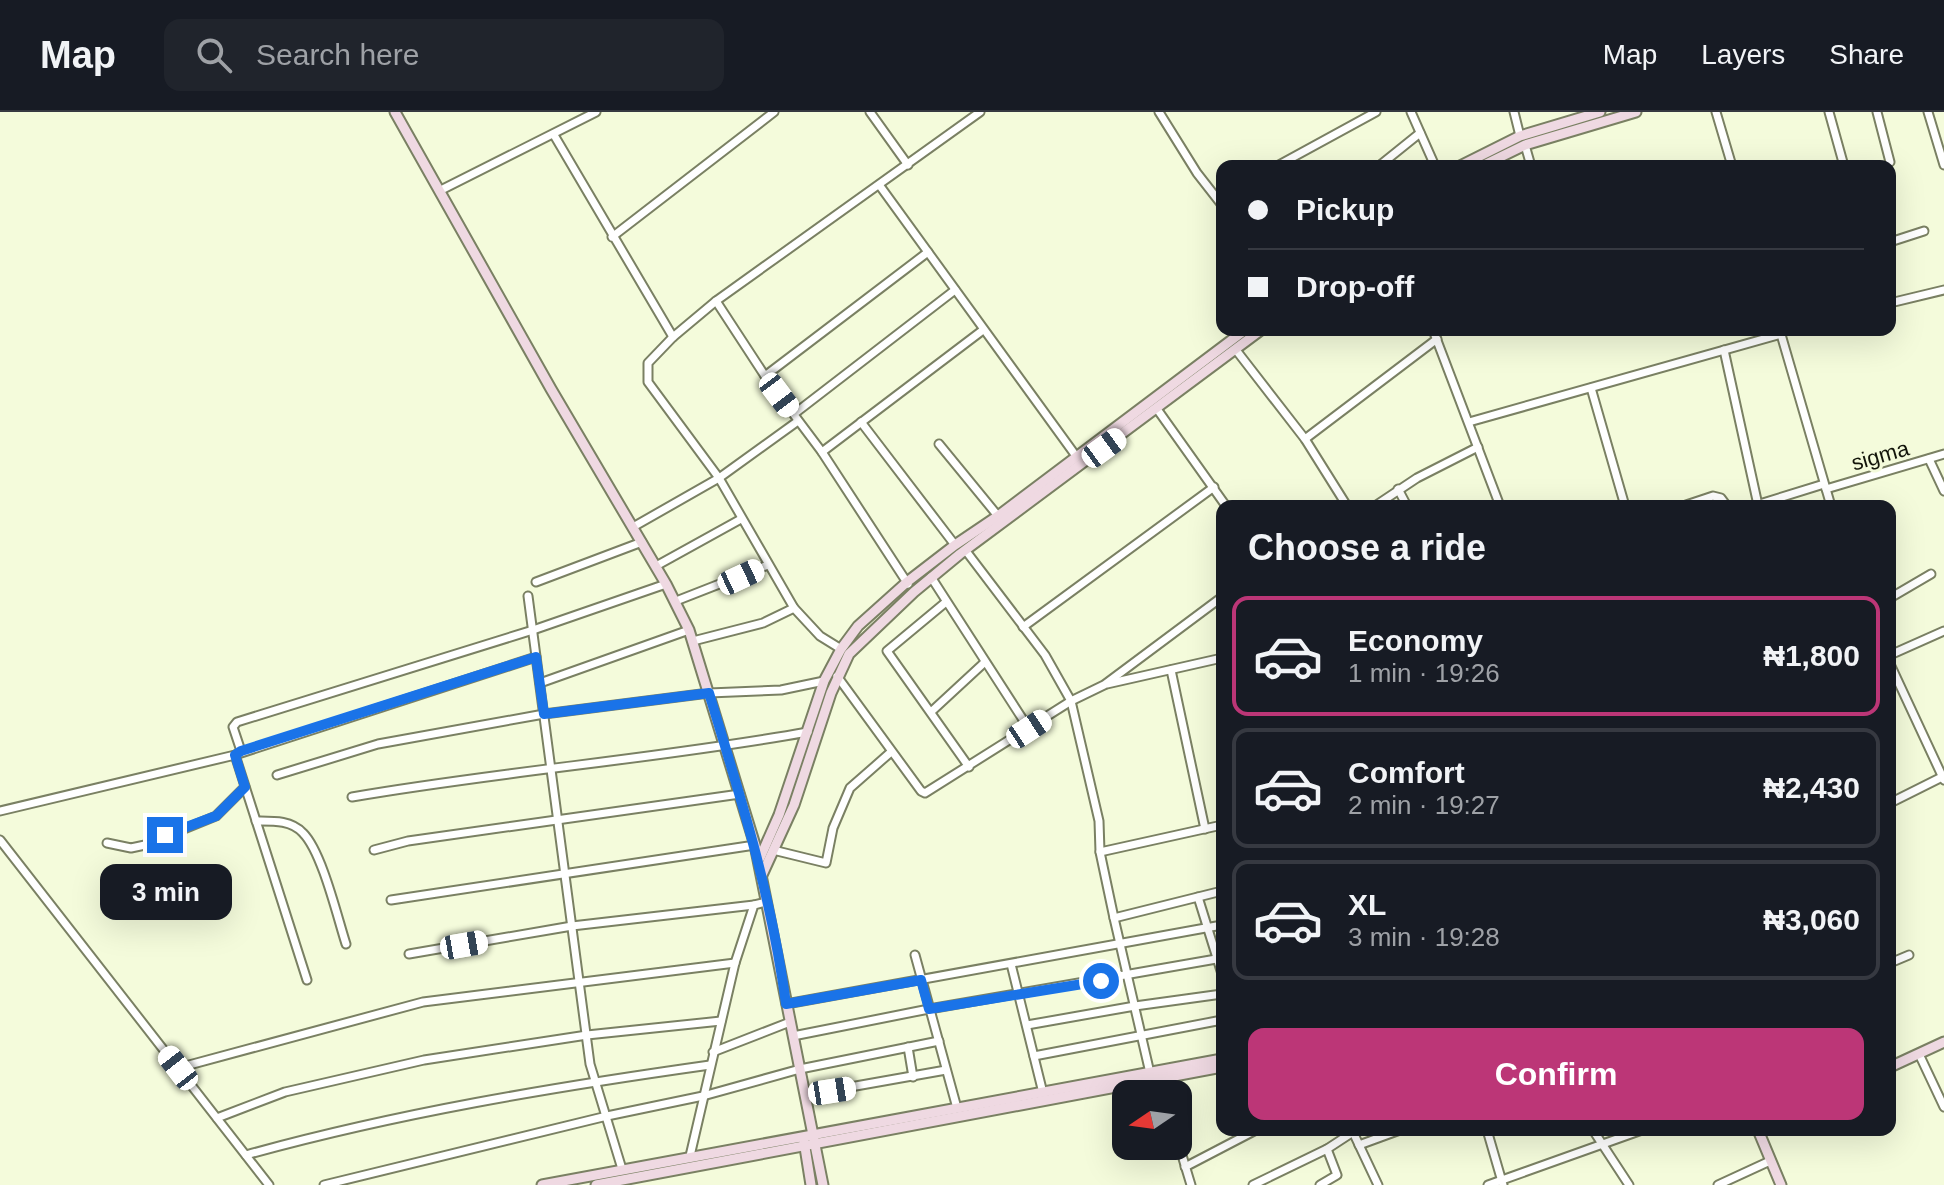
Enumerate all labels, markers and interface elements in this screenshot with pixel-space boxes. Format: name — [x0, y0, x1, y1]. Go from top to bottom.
search box — [164, 19, 724, 91]
icon: search — [192, 33, 236, 77]
text: Map — [40, 34, 116, 76]
text: Search here — [256, 38, 419, 71]
text: Map — [1603, 39, 1657, 70]
text: Layers — [1701, 39, 1785, 70]
text: Share — [1829, 39, 1904, 70]
text: Pickup — [1296, 193, 1394, 226]
text: Drop-off — [1296, 270, 1414, 303]
car — [755, 369, 803, 421]
car — [1078, 424, 1130, 472]
street label: sigma — [1848, 435, 1913, 476]
text: Choose a ride — [1248, 527, 1486, 568]
car — [714, 556, 768, 598]
icon: car — [1252, 620, 1324, 692]
text: Economy — [1348, 624, 1483, 657]
text: ₦1,800 — [1763, 639, 1860, 672]
text: 1 min · 19:26 — [1348, 658, 1500, 688]
car — [1002, 706, 1056, 752]
icon: car — [1252, 752, 1324, 824]
text: Comfort — [1348, 756, 1465, 789]
text: ₦2,430 — [1763, 771, 1860, 804]
text: 2 min · 19:27 — [1348, 790, 1500, 820]
route end — [147, 817, 183, 853]
callout: 3 min — [99, 863, 231, 919]
text: 3 min — [132, 877, 200, 907]
icon: car — [1252, 884, 1324, 956]
text: XL — [1348, 888, 1386, 921]
text: ₦3,060 — [1763, 903, 1860, 936]
text: 3 min · 19:28 — [1348, 922, 1500, 952]
car — [438, 929, 490, 961]
route start — [1083, 963, 1119, 999]
button: Confirm — [1248, 1028, 1864, 1120]
car — [154, 1042, 202, 1094]
car — [806, 1075, 858, 1107]
north arrow — [1112, 1080, 1192, 1160]
map controls — [1112, 1080, 1192, 1160]

